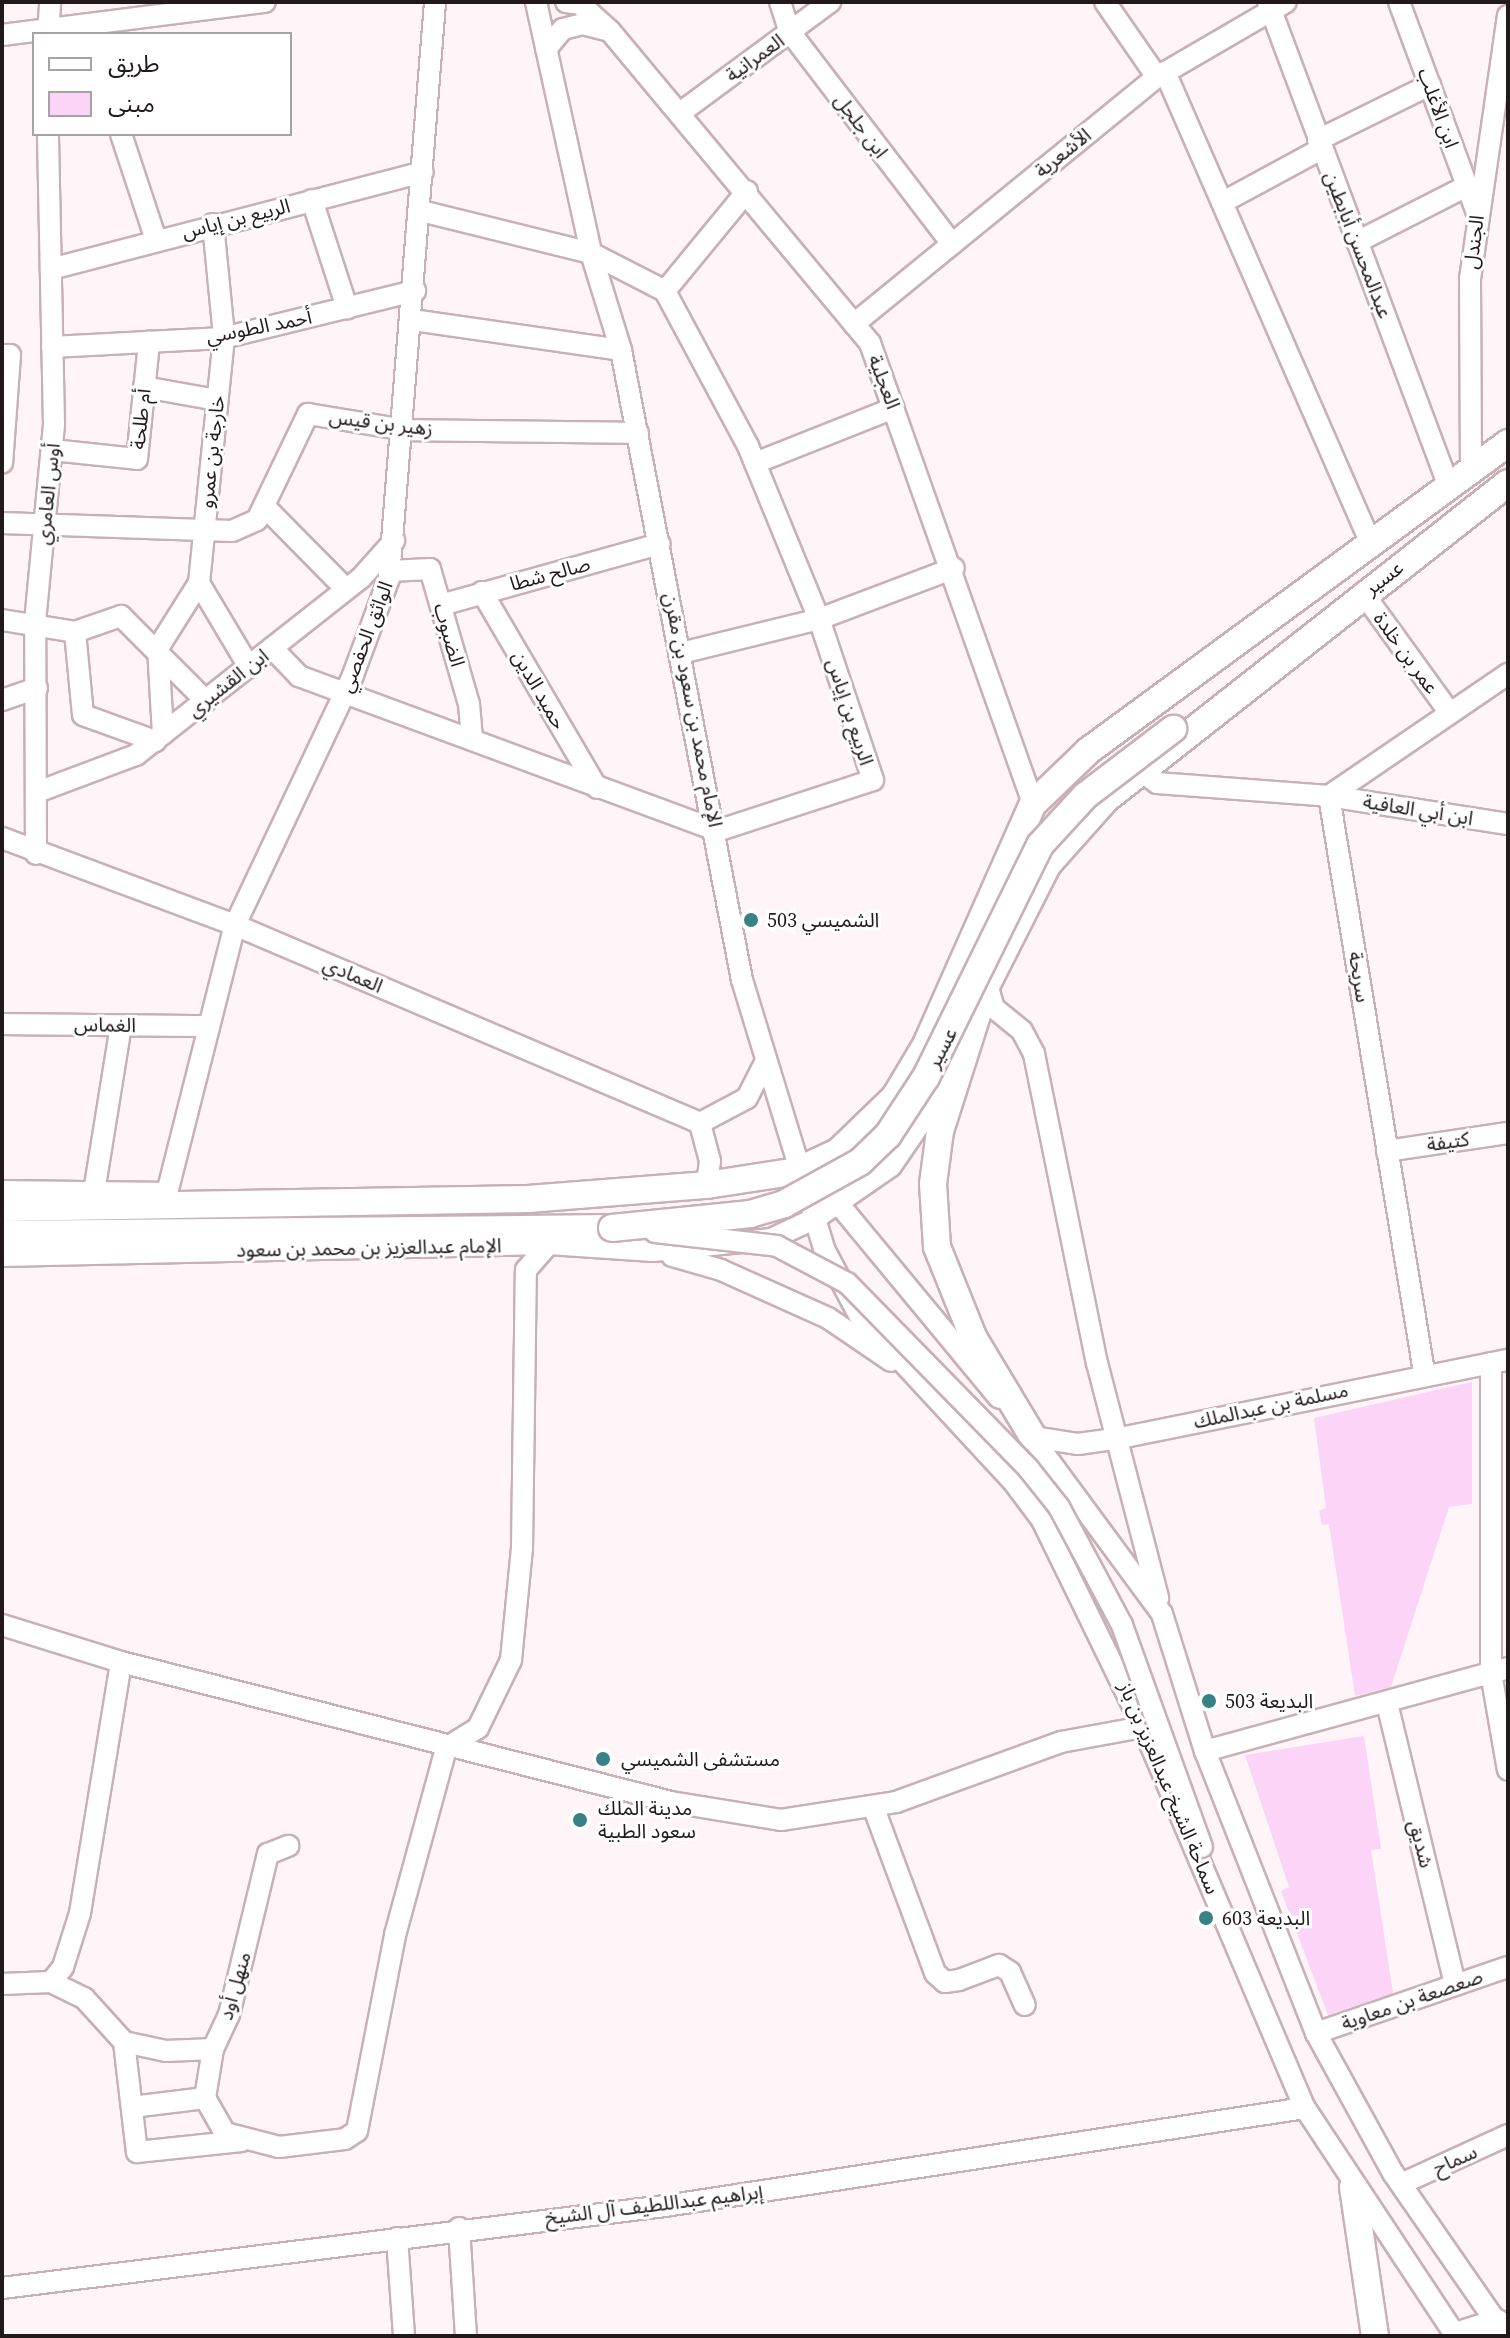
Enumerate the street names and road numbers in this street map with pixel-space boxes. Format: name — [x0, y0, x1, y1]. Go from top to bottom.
street label: العمرانية — [721, 29, 789, 87]
street label: ابن الأغلب — [1412, 65, 1464, 151]
street label: ابن جلجل — [829, 89, 893, 163]
street label: الأشعرية — [1030, 123, 1096, 183]
street label: عبدالمحسن أبابطين — [1319, 168, 1397, 322]
street label: الربيع بن إياس — [179, 194, 293, 244]
street label: الجندل — [1459, 214, 1489, 270]
street label: أحمد الطوسي — [204, 305, 314, 349]
street label: العجلية — [863, 351, 905, 413]
street label: أم طلحة — [126, 387, 156, 451]
street label: خارجة بن عمرو — [194, 394, 230, 510]
street label: زهير بن قيس — [328, 405, 434, 441]
street label: أوس العامري — [31, 442, 65, 546]
street label: صالح شطا — [507, 552, 593, 596]
street label: عسير — [1360, 556, 1408, 600]
street label: الواثق الحفصي — [334, 578, 398, 696]
street label: الإمام محمد بن سعود بن مقرن — [658, 591, 728, 829]
street label: الضبوب — [428, 600, 470, 670]
street label: عمر بن خلدة — [1368, 607, 1444, 699]
street label: ابن القشيري — [182, 644, 274, 722]
street label: حميد الدين — [507, 646, 571, 734]
street label: الربيع بن إياس — [821, 656, 879, 768]
street label: ابن أبي العافية — [1361, 789, 1475, 831]
street label: سريحة — [1343, 950, 1375, 1004]
street label: العمادي — [320, 952, 386, 998]
street label: الغماس — [74, 1012, 136, 1038]
street label: عسير — [921, 1024, 963, 1072]
street label: كتيفة — [1425, 1127, 1471, 1157]
street label: الإمام عبدالعزيز بن محمد بن سعود — [236, 1234, 502, 1262]
street label: مسلمة بن عبدالملك — [1191, 1378, 1351, 1434]
street label: سماحة الشيخ عبدالعزيز بن باز — [1113, 1678, 1225, 1898]
street label: شديق — [1403, 1818, 1439, 1870]
street label: منهل أود — [214, 1949, 256, 2023]
street label: صعصعة بن معاوية — [1338, 1965, 1486, 2035]
street label: سماح — [1429, 2140, 1481, 2180]
street label: إبراهيم عبداللطيف آل الشيخ — [544, 2180, 764, 2230]

